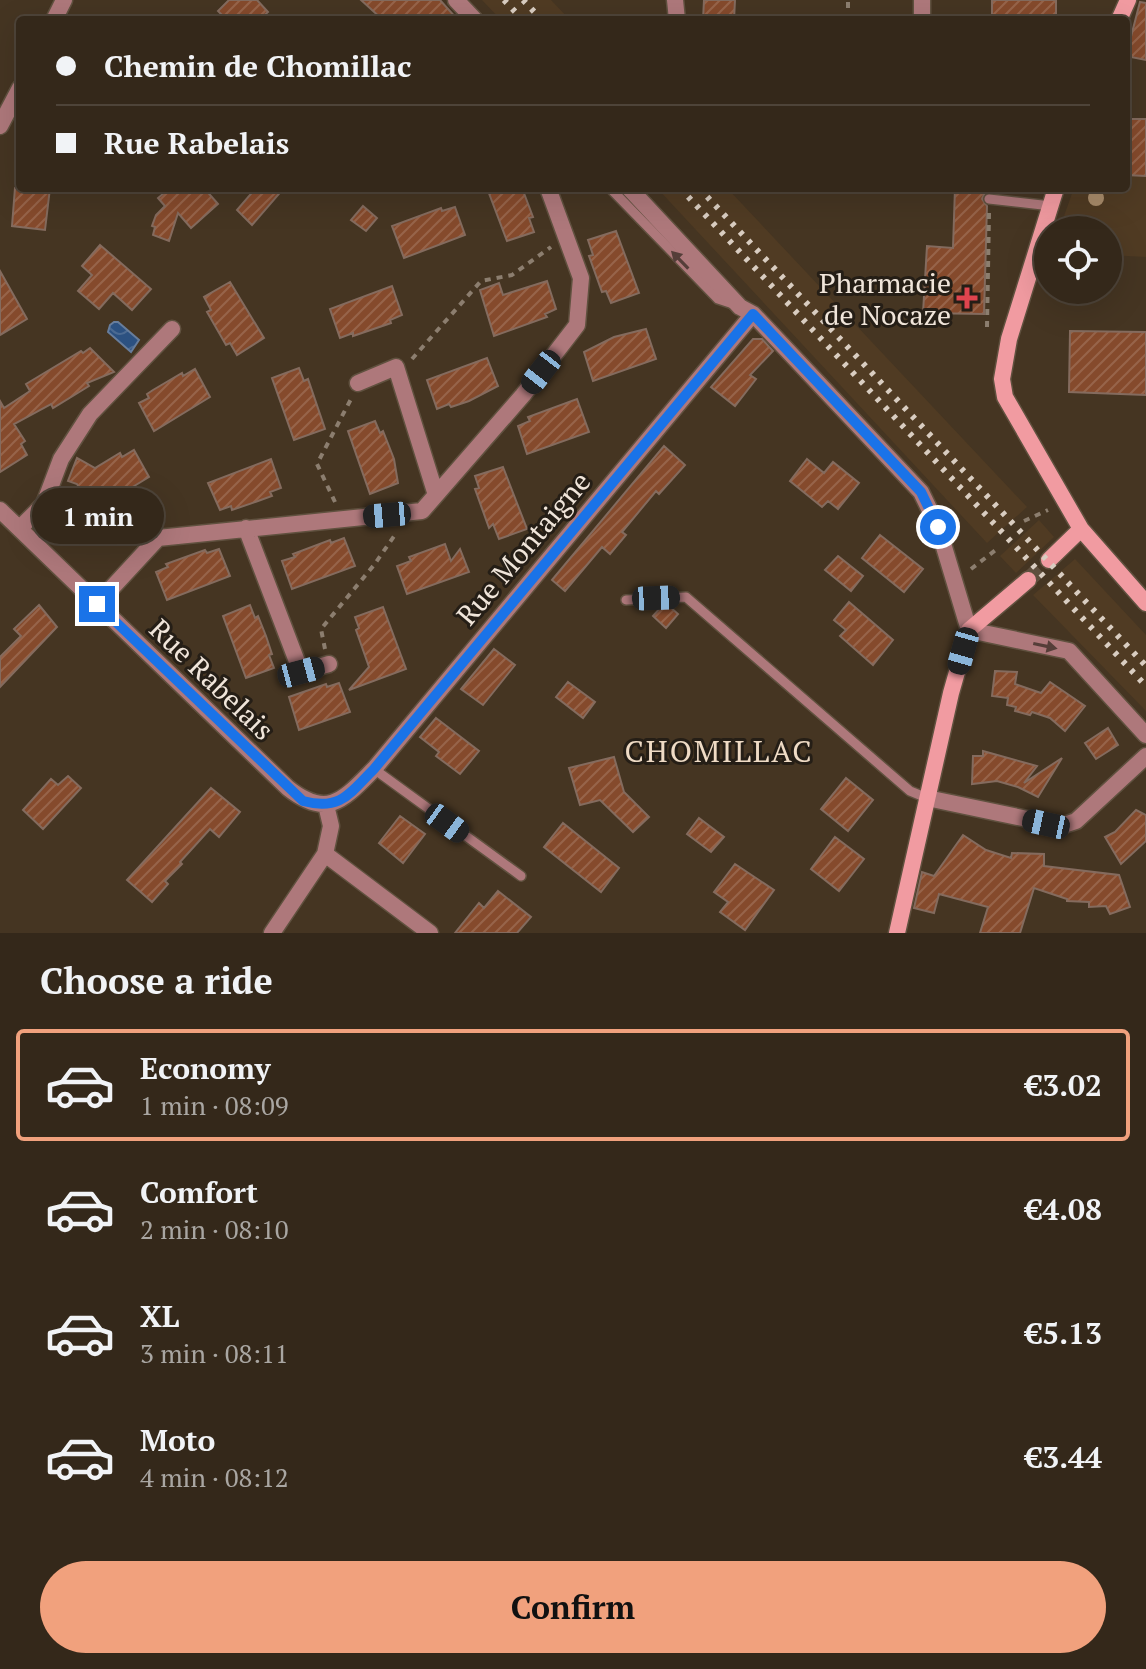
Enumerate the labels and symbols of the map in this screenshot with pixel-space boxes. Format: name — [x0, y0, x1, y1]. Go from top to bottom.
one-way arrow — [671, 251, 690, 270]
place label: Pharmacie de Nocaze — [819, 264, 951, 333]
marker: Pharmacie de Nocaze — [958, 289, 976, 307]
car — [517, 346, 565, 398]
street label: Rue Montaigne — [448, 463, 598, 633]
callout: 1 min — [31, 488, 163, 544]
car — [362, 501, 412, 529]
route start — [920, 509, 956, 545]
car — [632, 585, 680, 611]
route end — [79, 586, 115, 622]
street label: Rue Rabelais — [142, 610, 282, 748]
car — [945, 625, 981, 677]
one-way arrow — [1033, 640, 1058, 653]
car — [275, 654, 327, 690]
district label: CHOMILLAC — [624, 731, 814, 771]
car — [421, 799, 473, 847]
car — [1020, 807, 1072, 841]

